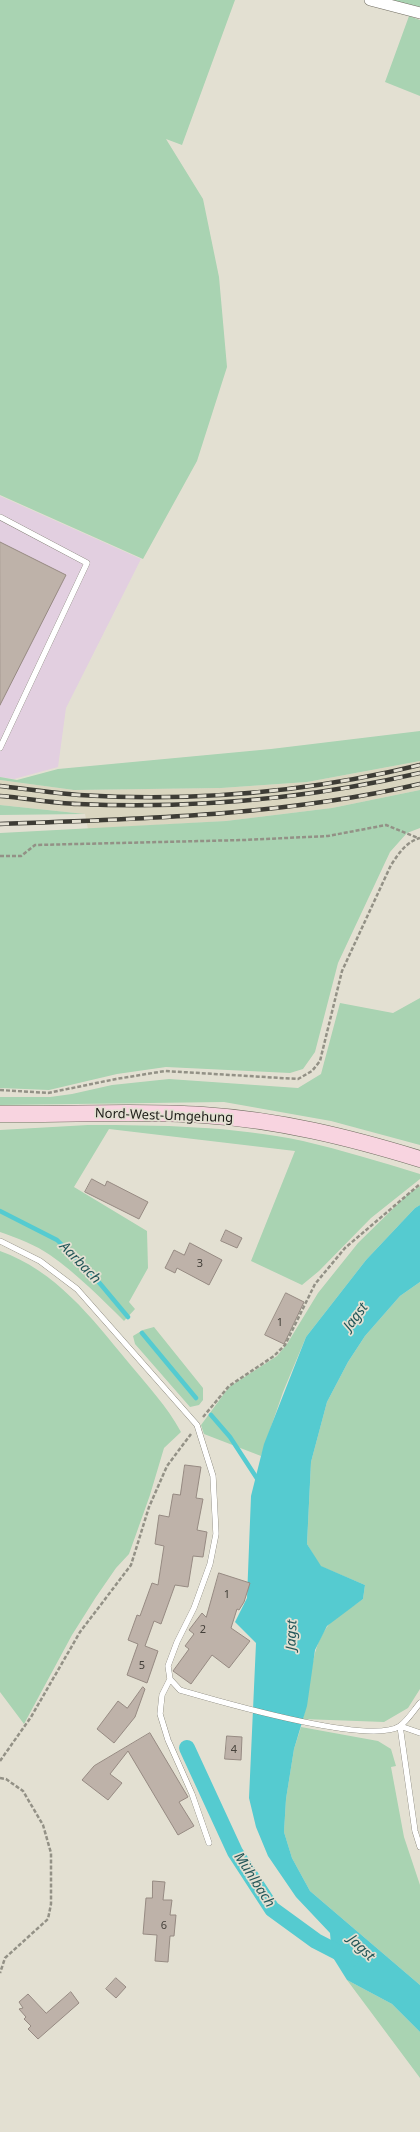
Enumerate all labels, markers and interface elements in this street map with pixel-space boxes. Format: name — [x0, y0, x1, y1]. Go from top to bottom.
street label: Nord-West-Umgehung — [95, 1106, 233, 1126]
water label: Aarbach — [56, 1238, 104, 1288]
house number: 3 — [197, 1257, 203, 1271]
water label: Jagst — [340, 1300, 372, 1334]
house number: 1 — [277, 1316, 283, 1330]
house number: 1 — [224, 1588, 230, 1602]
water label: Jagst — [283, 1619, 301, 1651]
house number: 2 — [200, 1623, 206, 1637]
house number: 5 — [139, 1659, 145, 1673]
house number: 4 — [231, 1743, 237, 1757]
water label: Mühlbach — [230, 1849, 278, 1911]
house number: 6 — [161, 1919, 167, 1933]
water label: Jagst — [344, 1931, 378, 1965]

